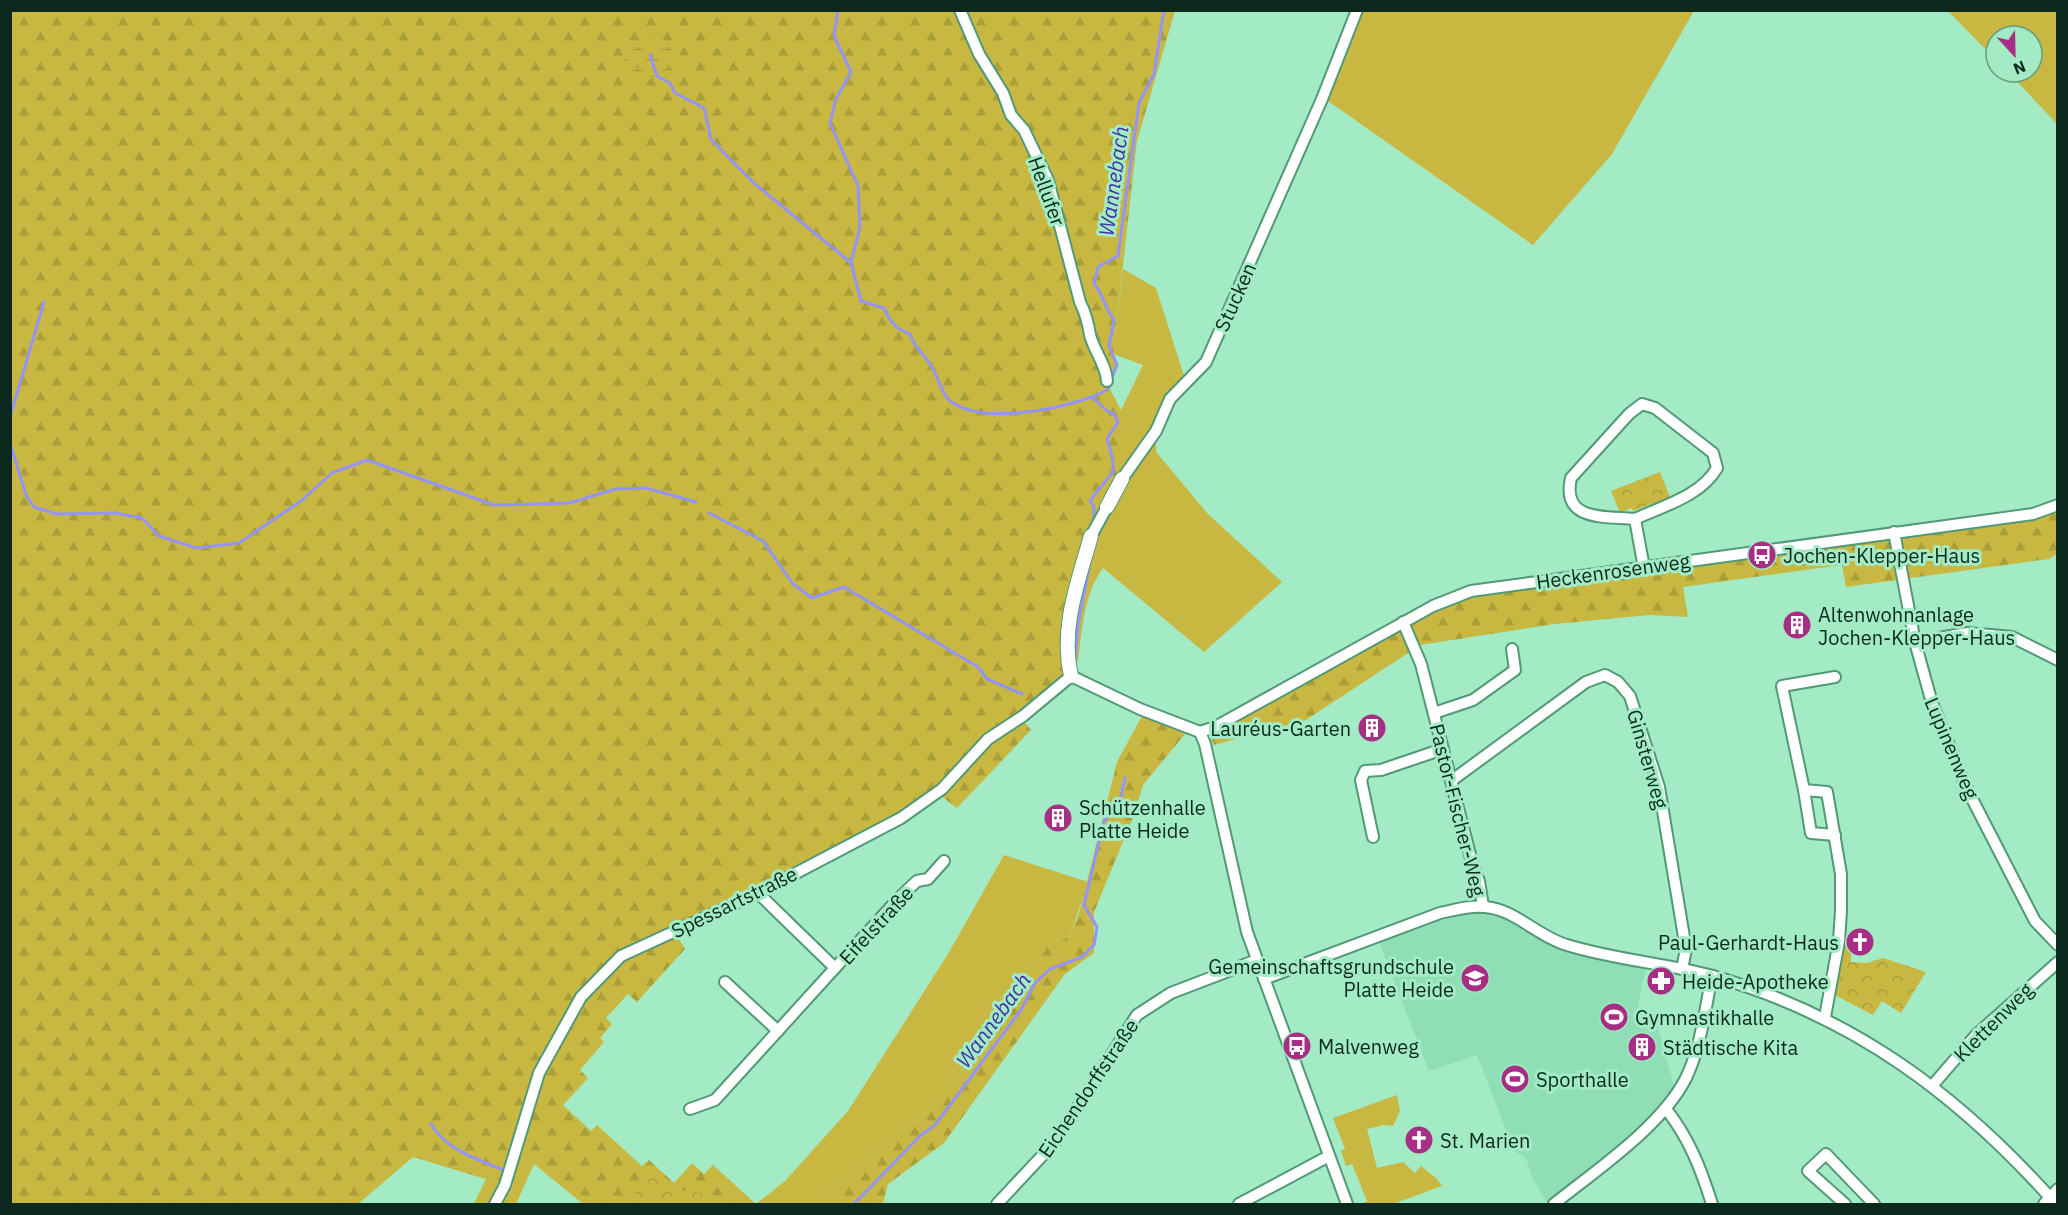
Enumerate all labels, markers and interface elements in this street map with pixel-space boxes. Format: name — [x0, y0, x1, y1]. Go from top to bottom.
north arrow — [1984, 24, 2044, 84]
text: N — [2010, 56, 2029, 79]
water label: Wannebach — [1091, 124, 1135, 238]
street label: Hellufer — [1022, 153, 1072, 229]
street label: Stucken — [1208, 258, 1262, 336]
bus stop icon: Jochen-Klepper-Haus — [1746, 539, 1778, 571]
place label: Jochen-Klepper-Haus — [1783, 542, 1980, 569]
street label: Heckenrosenweg — [1534, 547, 1692, 595]
place label: Altenwohnanlage Jochen-Klepper-Haus — [1818, 601, 2015, 651]
building icon: Altenwohnanlage Jochen-Klepper-Haus — [1781, 609, 1813, 641]
street label: Lupinenweg — [1918, 693, 1986, 803]
street label: Ginsterweg — [1621, 706, 1675, 812]
building icon: Lauréus-Garten — [1356, 712, 1388, 744]
place label: Lauréus-Garten — [1210, 715, 1351, 742]
street label: Pastor-Fischer-Weg — [1423, 721, 1493, 900]
place label: Schützenhalle Platte Heide — [1079, 794, 1206, 844]
building icon: Schützenhalle Platte Heide — [1042, 802, 1074, 834]
street label: Spessartstraße — [667, 860, 802, 944]
street label: Eifelstraße — [833, 880, 919, 970]
church icon: Paul-Gerhardt-Haus — [1844, 926, 1876, 958]
place label: Paul-Gerhardt-Haus — [1658, 929, 1839, 956]
place label: Gemeinschaftsgrundschule Platte Heide — [1208, 953, 1454, 1003]
school or university icon: Gemeinschaftsgrundschule Platte Heide — [1459, 962, 1491, 994]
pharmacy icon: Heide-Apotheke — [1645, 965, 1677, 997]
water label: Wannebach — [949, 967, 1037, 1073]
place label: Heide-Apotheke — [1682, 968, 1829, 995]
street label: Klettenweg — [1947, 976, 2039, 1068]
sports icon: Gymnastikhalle — [1598, 1001, 1630, 1033]
place label: Gymnastikhalle — [1635, 1004, 1774, 1031]
street label: Eichendorffstraße — [1032, 1013, 1144, 1163]
bus stop icon: Malvenweg — [1281, 1030, 1313, 1062]
building icon: Städtische Kita — [1626, 1031, 1658, 1063]
place label: Malvenweg — [1318, 1033, 1419, 1060]
place label: Städtische Kita — [1663, 1034, 1798, 1061]
sports icon: Sporthalle — [1499, 1063, 1531, 1095]
place label: Sporthalle — [1536, 1066, 1629, 1093]
church icon: St. Marien — [1403, 1124, 1435, 1156]
place label: St. Marien — [1440, 1127, 1530, 1154]

